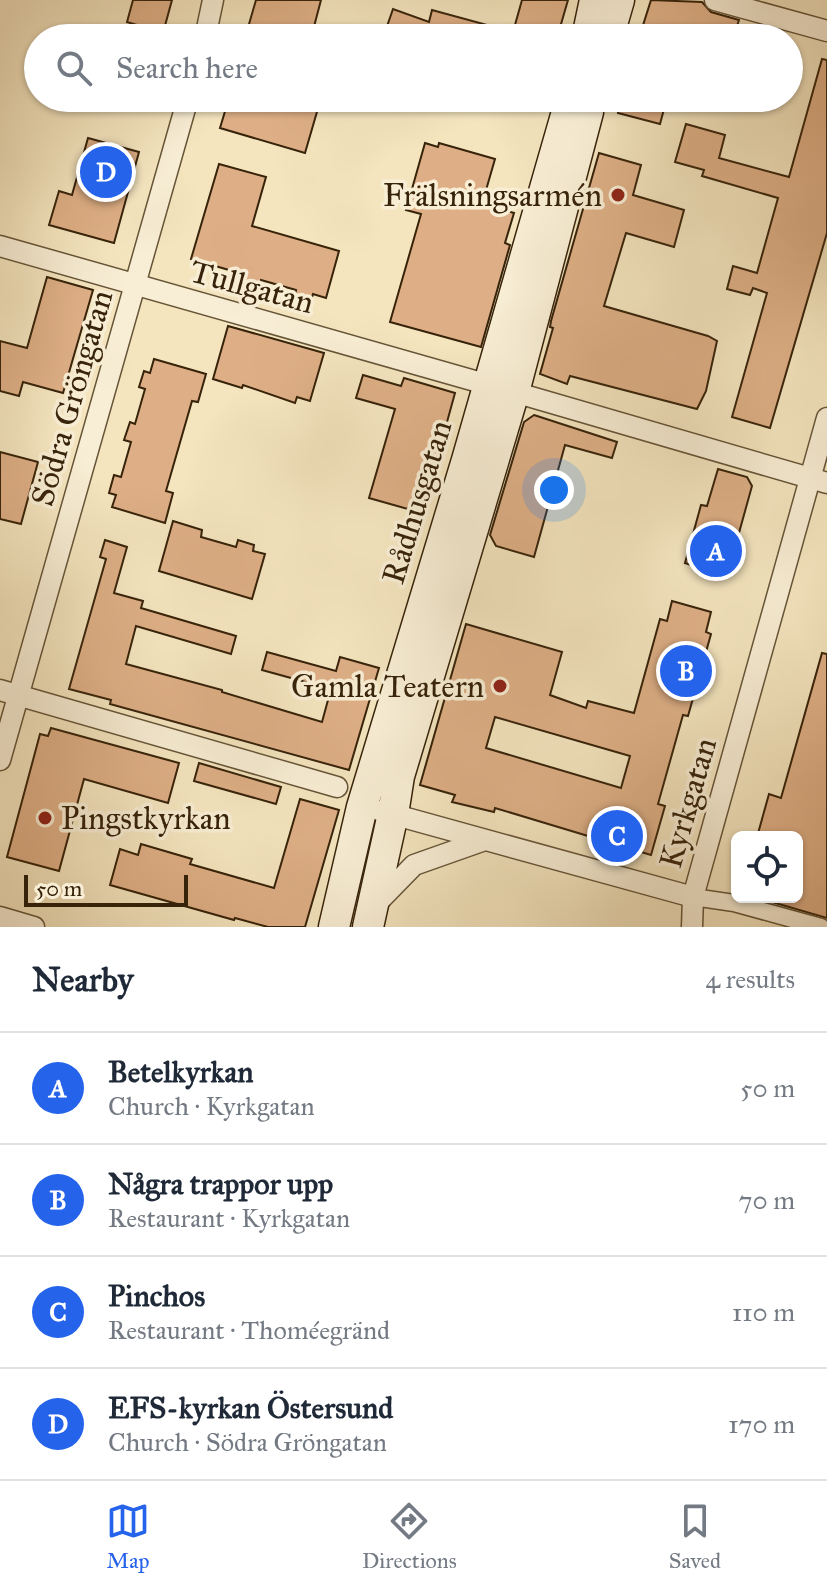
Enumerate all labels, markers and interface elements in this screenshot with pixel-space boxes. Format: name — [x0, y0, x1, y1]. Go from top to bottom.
search box — [24, 24, 803, 112]
icon: search — [52, 46, 96, 90]
text: Search here — [116, 50, 258, 86]
pin: D — [80, 142, 132, 202]
place label: Frälsningsarmén — [383, 176, 602, 215]
marker: Frälsningsarmén — [609, 186, 627, 204]
street label: Tullgatan — [186, 252, 318, 322]
street label: Södra Gröngatan — [23, 286, 121, 510]
street label: Rådhusgatan — [374, 415, 460, 589]
your location — [534, 470, 574, 510]
pin: A — [690, 521, 742, 581]
pin: B — [660, 641, 712, 701]
place label: Gamla Teatern — [291, 667, 484, 706]
marker: Gamla Teatern — [491, 677, 509, 695]
street label: Kyrkgatan — [651, 733, 725, 873]
place label: Pingstkyrkan — [61, 799, 231, 838]
pin: C — [591, 806, 643, 866]
marker: Pingstkyrkan — [36, 809, 54, 827]
map controls — [731, 831, 803, 903]
button: locate — [731, 831, 803, 903]
scale bar — [24, 871, 188, 907]
text: 50 m — [36, 875, 82, 902]
text: Nearby — [32, 959, 134, 1000]
text: 4 results — [706, 963, 795, 995]
text: Betelkyrkan — [108, 1054, 253, 1090]
text: A — [49, 1072, 67, 1104]
text: 50 m — [740, 1072, 795, 1104]
text: Church · Kyrkgatan — [108, 1090, 315, 1122]
text: Några trappor upp — [108, 1166, 333, 1202]
text: B — [49, 1184, 67, 1216]
text: 70 m — [739, 1184, 795, 1216]
text: Restaurant · Kyrkgatan — [108, 1202, 350, 1234]
text: Pinchos — [108, 1278, 205, 1314]
text: C — [49, 1296, 67, 1328]
text: 110 m — [732, 1296, 795, 1328]
text: Restaurant · Thoméegränd — [108, 1314, 390, 1346]
text: EFS-kyrkan Östersund — [108, 1390, 393, 1426]
text: D — [48, 1408, 68, 1440]
text: 170 m — [728, 1408, 795, 1440]
text: Church · Södra Gröngatan — [108, 1426, 387, 1458]
tab: Map — [106, 1499, 150, 1574]
tab: Directions — [362, 1499, 457, 1574]
tab: Saved — [669, 1499, 721, 1574]

